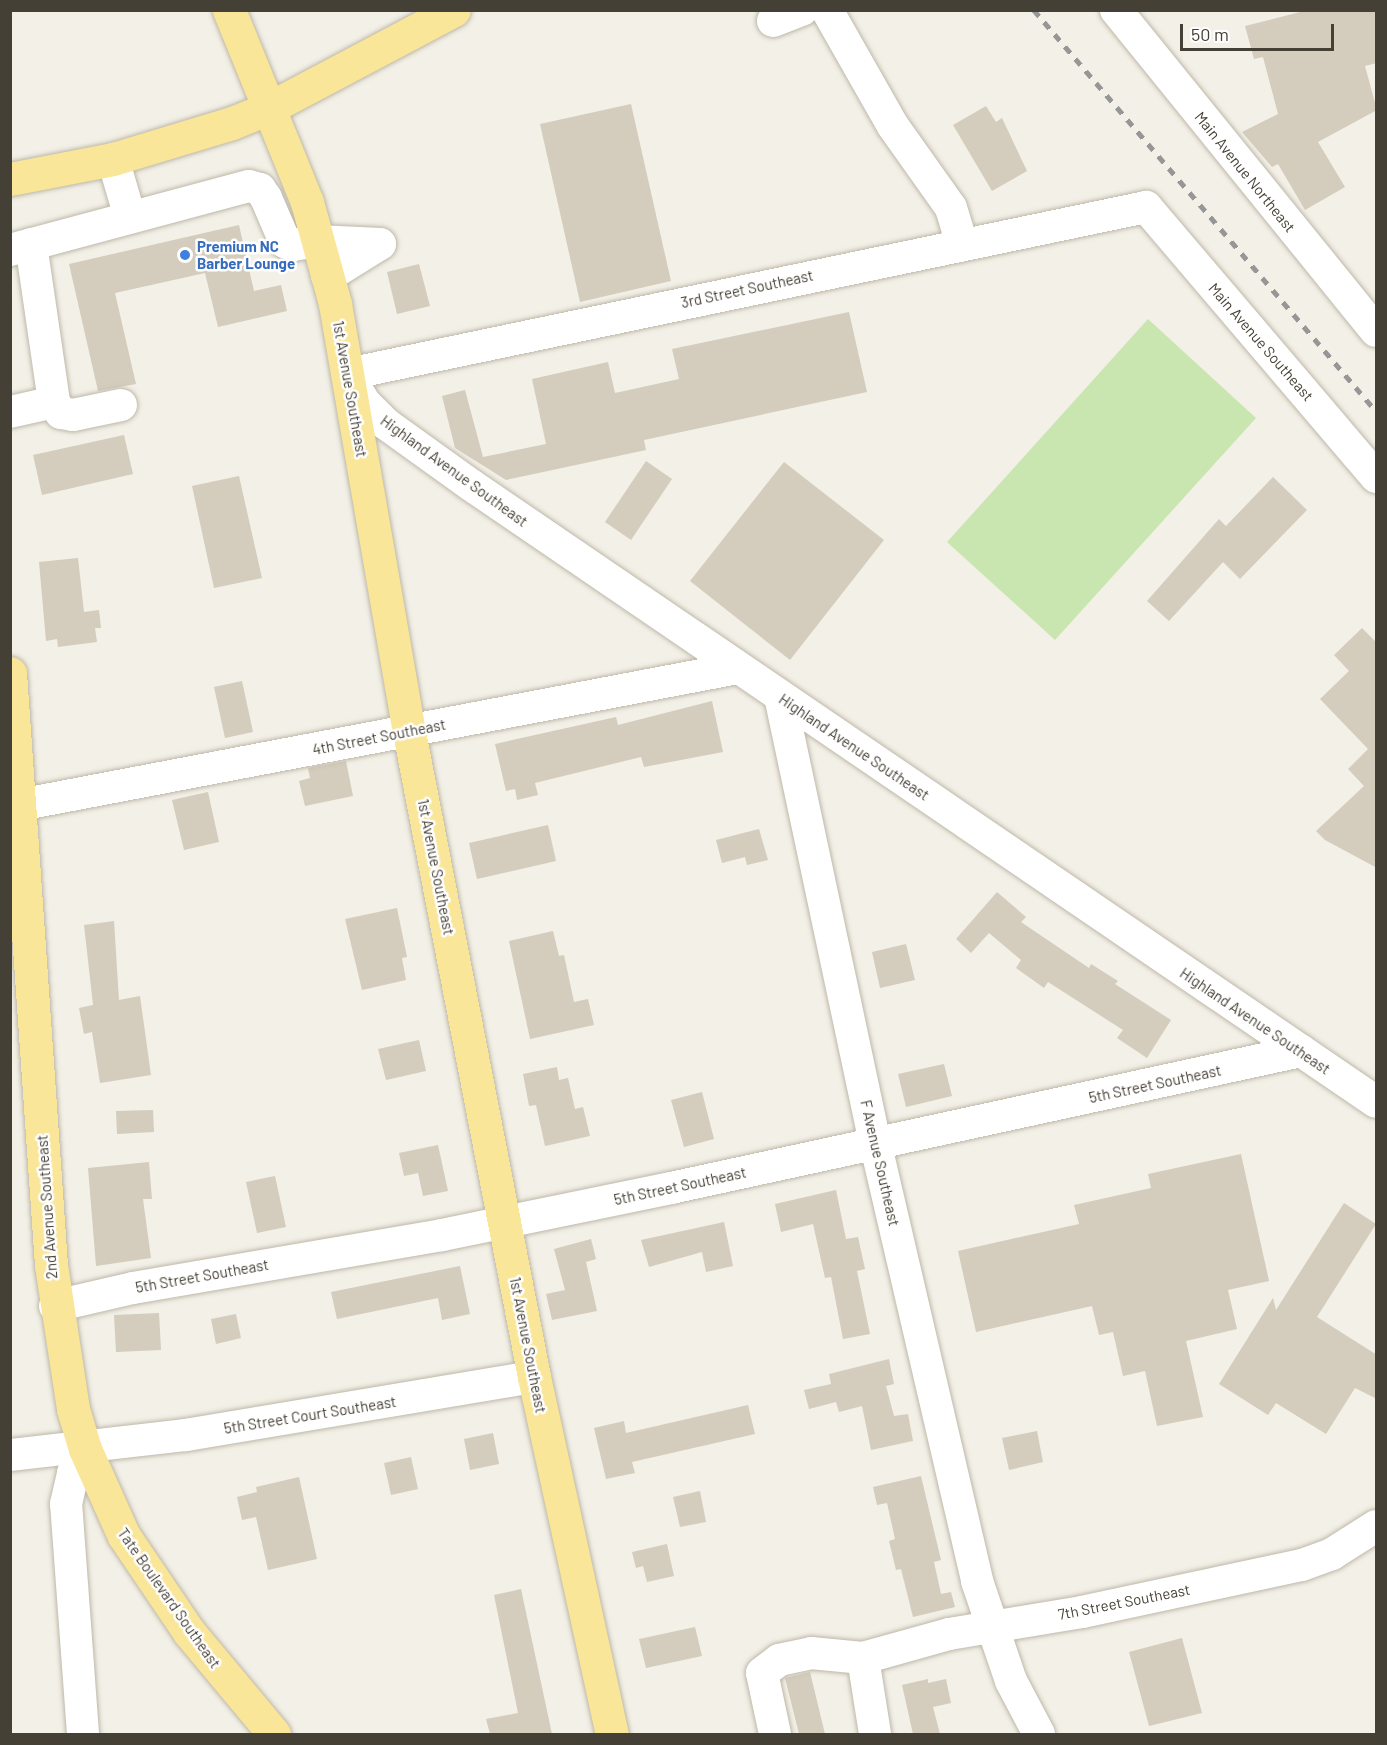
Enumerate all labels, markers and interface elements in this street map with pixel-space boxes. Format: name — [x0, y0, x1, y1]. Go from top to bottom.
scale bar — [1183, 12, 1338, 50]
text: 50 m — [1191, 23, 1229, 45]
street label: Main Avenue Northeast — [1191, 108, 1299, 236]
place label: Premium NC Barber Lounge — [197, 237, 295, 272]
marker: Premium NC Barber Lounge — [178, 248, 192, 262]
street label: 3rd Street Southeast — [679, 266, 815, 312]
street label: Main Avenue Southeast — [1205, 279, 1317, 405]
street label: 1st Avenue Southeast — [329, 319, 371, 459]
street label: Highland Avenue Southeast — [377, 412, 531, 530]
street label: Highland Avenue Southeast — [775, 690, 933, 804]
street label: 4th Street Southeast — [311, 715, 447, 759]
street label: 1st Avenue Southeast — [414, 797, 458, 937]
street label: Highland Avenue Southeast — [1176, 964, 1334, 1078]
street label: 5th Street Southeast — [1087, 1061, 1223, 1107]
street label: F Avenue Southeast — [857, 1098, 903, 1228]
street label: 2nd Avenue Southeast — [33, 1134, 61, 1280]
street label: 5th Street Southeast — [612, 1163, 748, 1209]
street label: 5th Street Southeast — [134, 1255, 270, 1297]
street label: 1st Avenue Southeast — [506, 1275, 550, 1415]
street label: 5th Street Court Southeast — [223, 1392, 397, 1438]
street label: Tate Boulevard Southeast — [114, 1524, 224, 1672]
street label: 7th Street Southeast — [1056, 1580, 1192, 1624]

